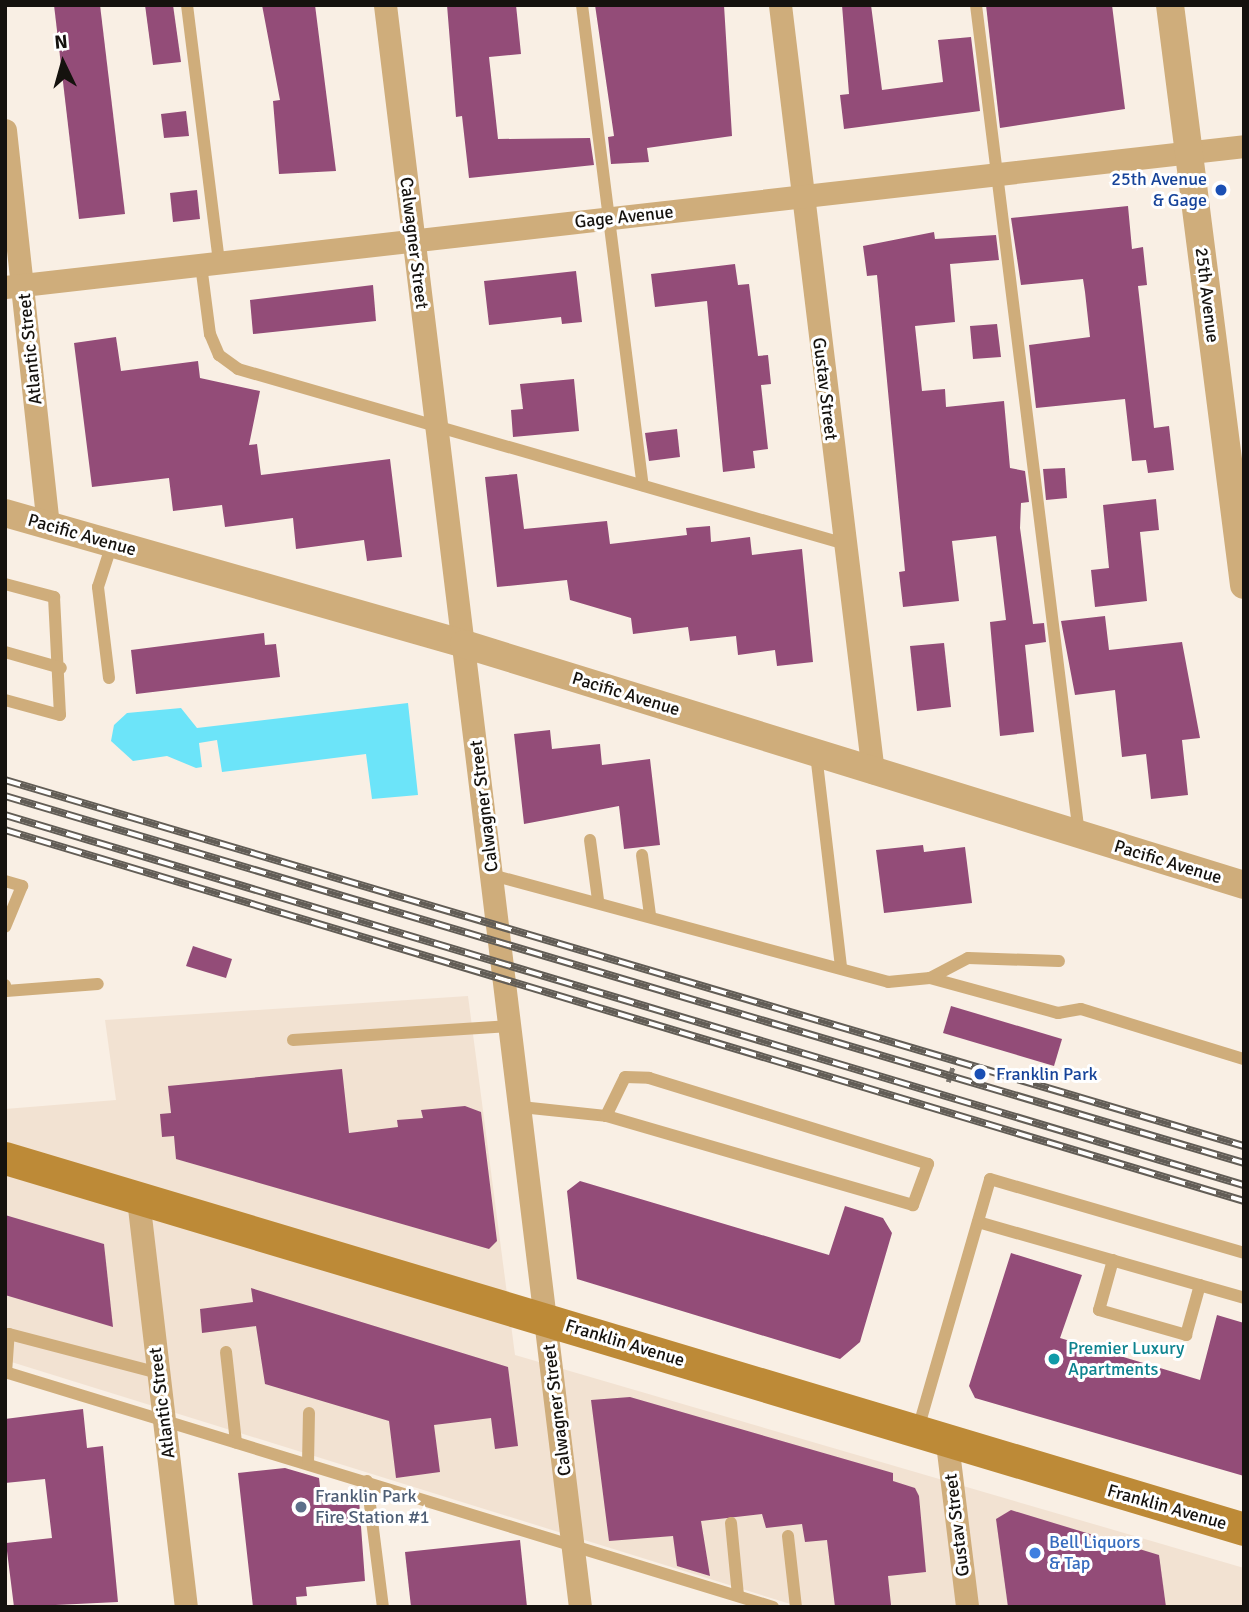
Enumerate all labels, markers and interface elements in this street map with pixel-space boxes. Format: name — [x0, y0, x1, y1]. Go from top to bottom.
north arrow — [28, 28, 98, 98]
text: N — [54, 30, 69, 55]
place label: 25th Avenue & Gage — [1111, 169, 1207, 212]
street label: Calwagner Street — [395, 176, 433, 310]
marker: 25th Avenue & Gage — [1213, 182, 1229, 198]
street label: Gage Avenue — [573, 201, 675, 233]
street label: 25th Avenue — [1190, 246, 1224, 344]
street label: Atlantic Street — [13, 292, 47, 406]
street label: Gustav Street — [808, 336, 842, 442]
street label: Pacific Avenue — [25, 509, 139, 561]
street label: Pacific Avenue — [570, 667, 682, 721]
street label: Calwagner Street — [465, 739, 503, 873]
street label: Pacific Avenue — [1112, 835, 1224, 889]
place label: Franklin Park — [996, 1063, 1098, 1085]
marker: Franklin Park — [970, 1064, 990, 1084]
street label: Franklin Avenue — [563, 1315, 687, 1371]
place label: Premier Luxury Apartments — [1068, 1338, 1184, 1380]
street label: Calwagner Street — [538, 1343, 576, 1477]
street label: Atlantic Street — [144, 1346, 180, 1460]
marker: Premier Luxury Apartments — [1046, 1351, 1062, 1367]
street label: Gustav Street — [940, 1472, 974, 1578]
street label: Franklin Avenue — [1105, 1480, 1229, 1534]
place label: Franklin Park Fire Station #1 — [315, 1486, 430, 1528]
marker: Franklin Park Fire Station #1 — [293, 1499, 309, 1515]
place label: Bell Liquors & Tap — [1049, 1532, 1140, 1574]
marker: Bell Liquors & Tap — [1027, 1545, 1043, 1561]

